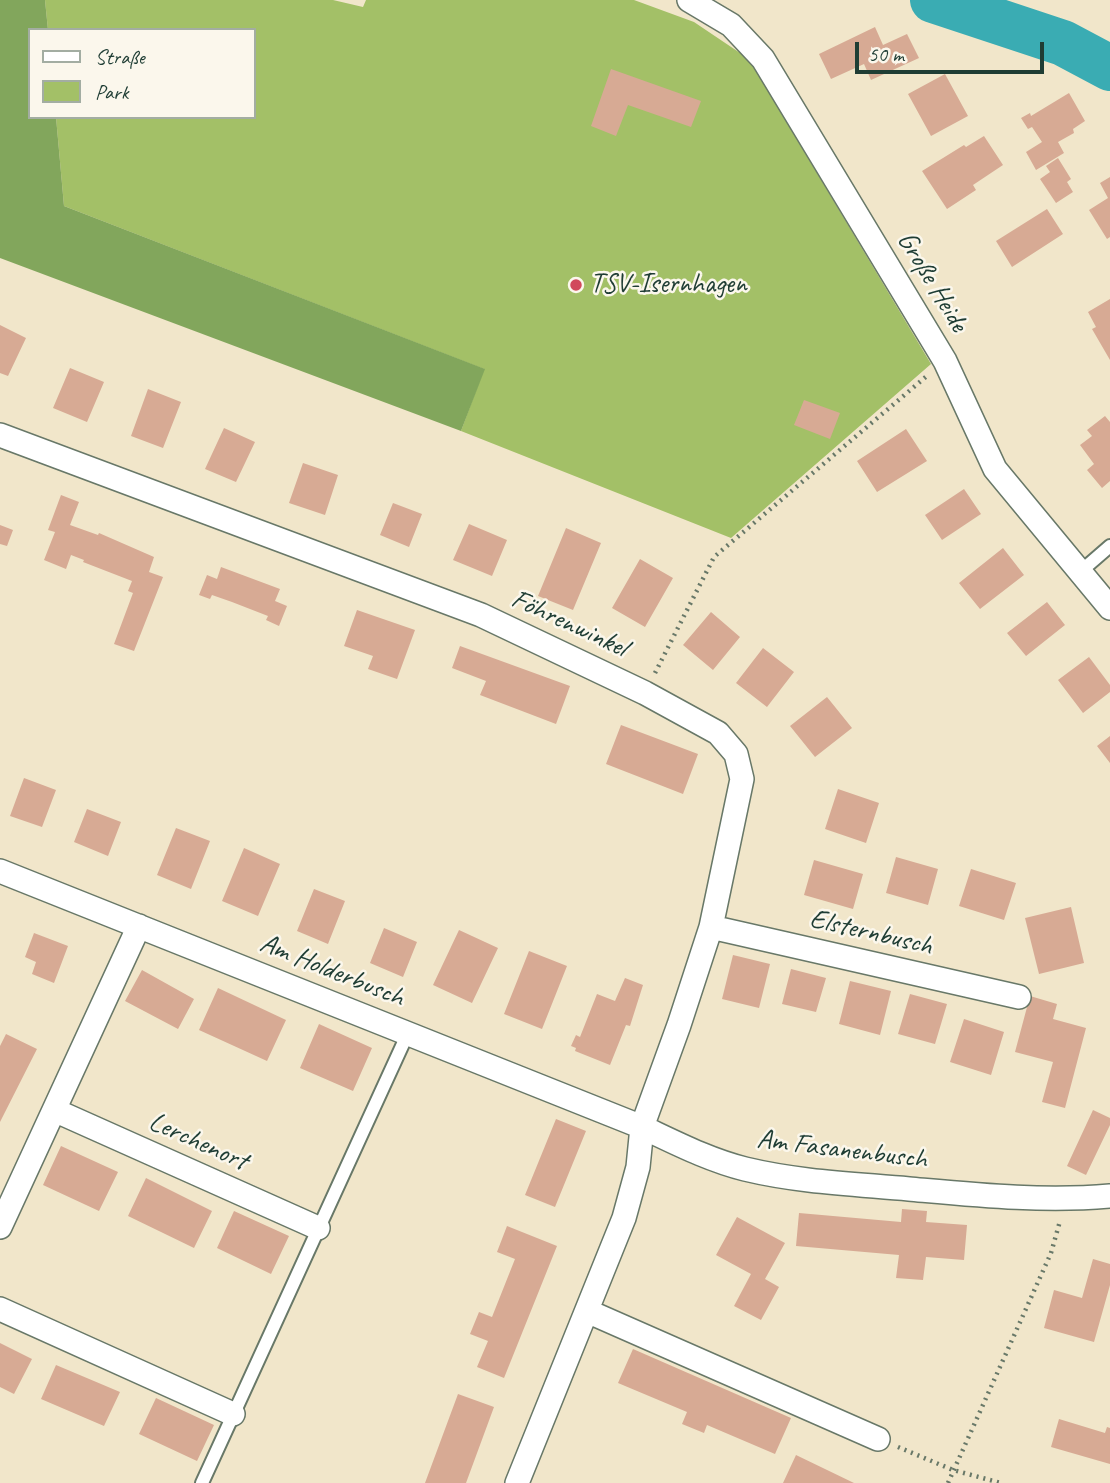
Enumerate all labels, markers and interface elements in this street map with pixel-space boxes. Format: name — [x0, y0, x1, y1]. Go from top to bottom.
legend — [28, 28, 256, 119]
scale bar — [858, 28, 1047, 72]
text: 50 m — [868, 41, 904, 67]
text: Straße — [95, 44, 145, 70]
text: Park — [95, 79, 128, 105]
street label: Große Heide — [889, 226, 975, 338]
place label: TSV-Isernhagen — [590, 268, 747, 302]
marker: TSV-Isernhagen — [568, 277, 584, 293]
street label: Föhrenwinkel — [506, 583, 632, 665]
street label: Elsternbusch — [806, 903, 936, 963]
street label: Am Holderbusch — [255, 927, 409, 1015]
street label: Lerchenort — [143, 1105, 253, 1179]
street label: Am Fasanenbusch — [755, 1123, 929, 1177]

